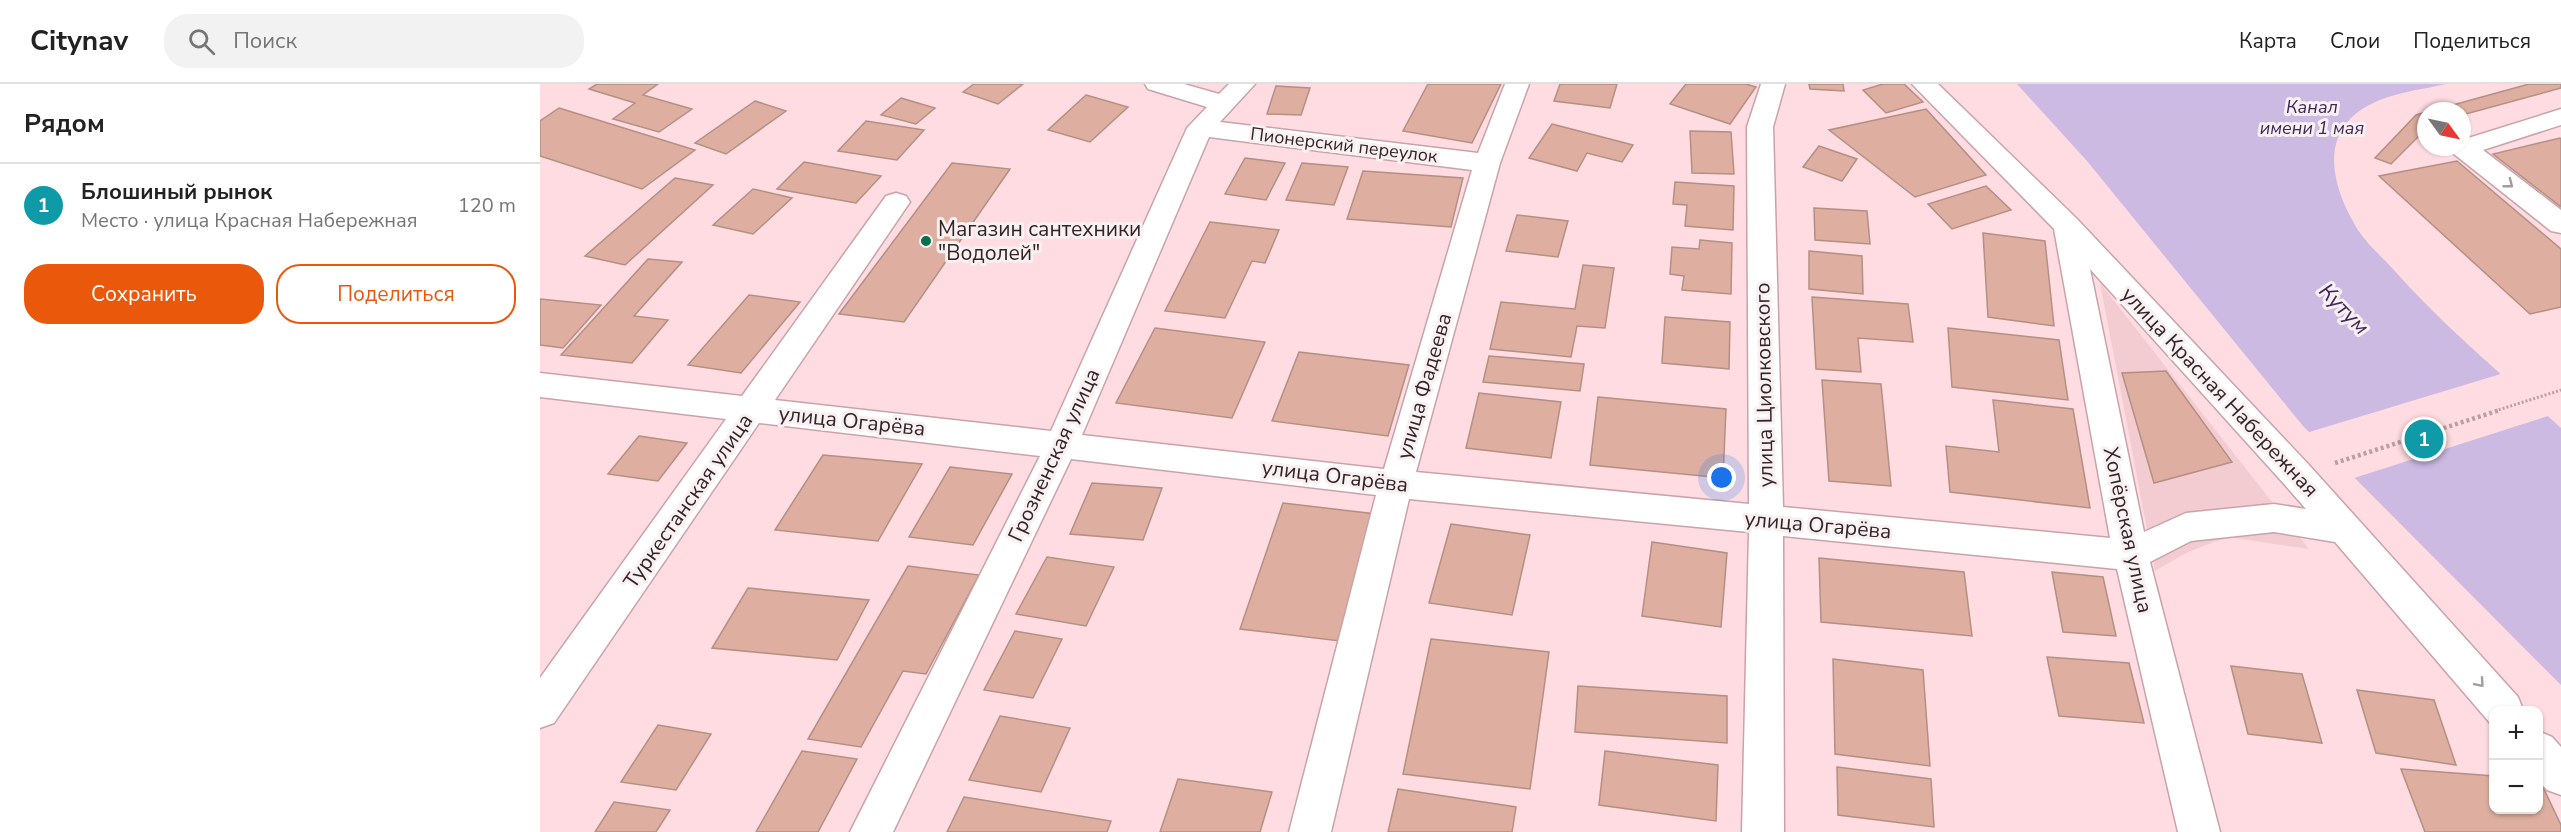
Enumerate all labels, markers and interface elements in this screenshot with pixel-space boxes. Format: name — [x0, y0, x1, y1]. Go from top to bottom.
search box — [164, 14, 584, 68]
text: Citynav — [30, 22, 128, 60]
icon: search — [185, 25, 218, 58]
text: Поиск — [233, 26, 297, 56]
text: Карта — [2239, 27, 2297, 55]
text: Слои — [2330, 27, 2380, 55]
text: Поделиться — [2413, 27, 2531, 55]
water label: Канал имени 1 мая — [2260, 95, 2364, 140]
north arrow — [2417, 102, 2471, 156]
text: Рядом — [24, 106, 105, 141]
street label: Пионерский переулок — [1249, 122, 1439, 168]
one-way arrow — [2502, 176, 2513, 187]
text: Блошиный рынок — [81, 177, 272, 207]
text: 1 — [38, 192, 50, 219]
text: 120 m — [458, 192, 516, 219]
text: Место · улица Красная Набережная — [81, 207, 418, 234]
place label: Магазин сантехники "Водолей" — [938, 215, 1141, 267]
marker: Магазин сантехники "Водолей" — [919, 234, 933, 248]
button: Сохранить — [24, 264, 264, 324]
button: Поделиться — [276, 264, 516, 324]
water label: Кутум — [2312, 277, 2376, 341]
street label: улица Красная Набережная — [2115, 281, 2325, 503]
street label: улица Циолковского — [1748, 282, 1780, 488]
street label: улица Фадеева — [1390, 310, 1458, 462]
street label: Грозненская улица — [1002, 364, 1106, 546]
street label: улица Огарёва — [777, 399, 927, 443]
street label: Туркестанская улица — [617, 408, 759, 594]
pin: 1 — [2404, 416, 2444, 462]
street label: Хопёрская улица — [2097, 444, 2159, 616]
street label: улица Огарёва — [1260, 453, 1410, 499]
your location — [1707, 463, 1736, 492]
street label: улица Огарёва — [1743, 505, 1893, 545]
one-way arrow — [2473, 676, 2484, 687]
map controls — [2489, 706, 2543, 814]
button: + — [2489, 706, 2543, 760]
button: − — [2489, 760, 2543, 814]

